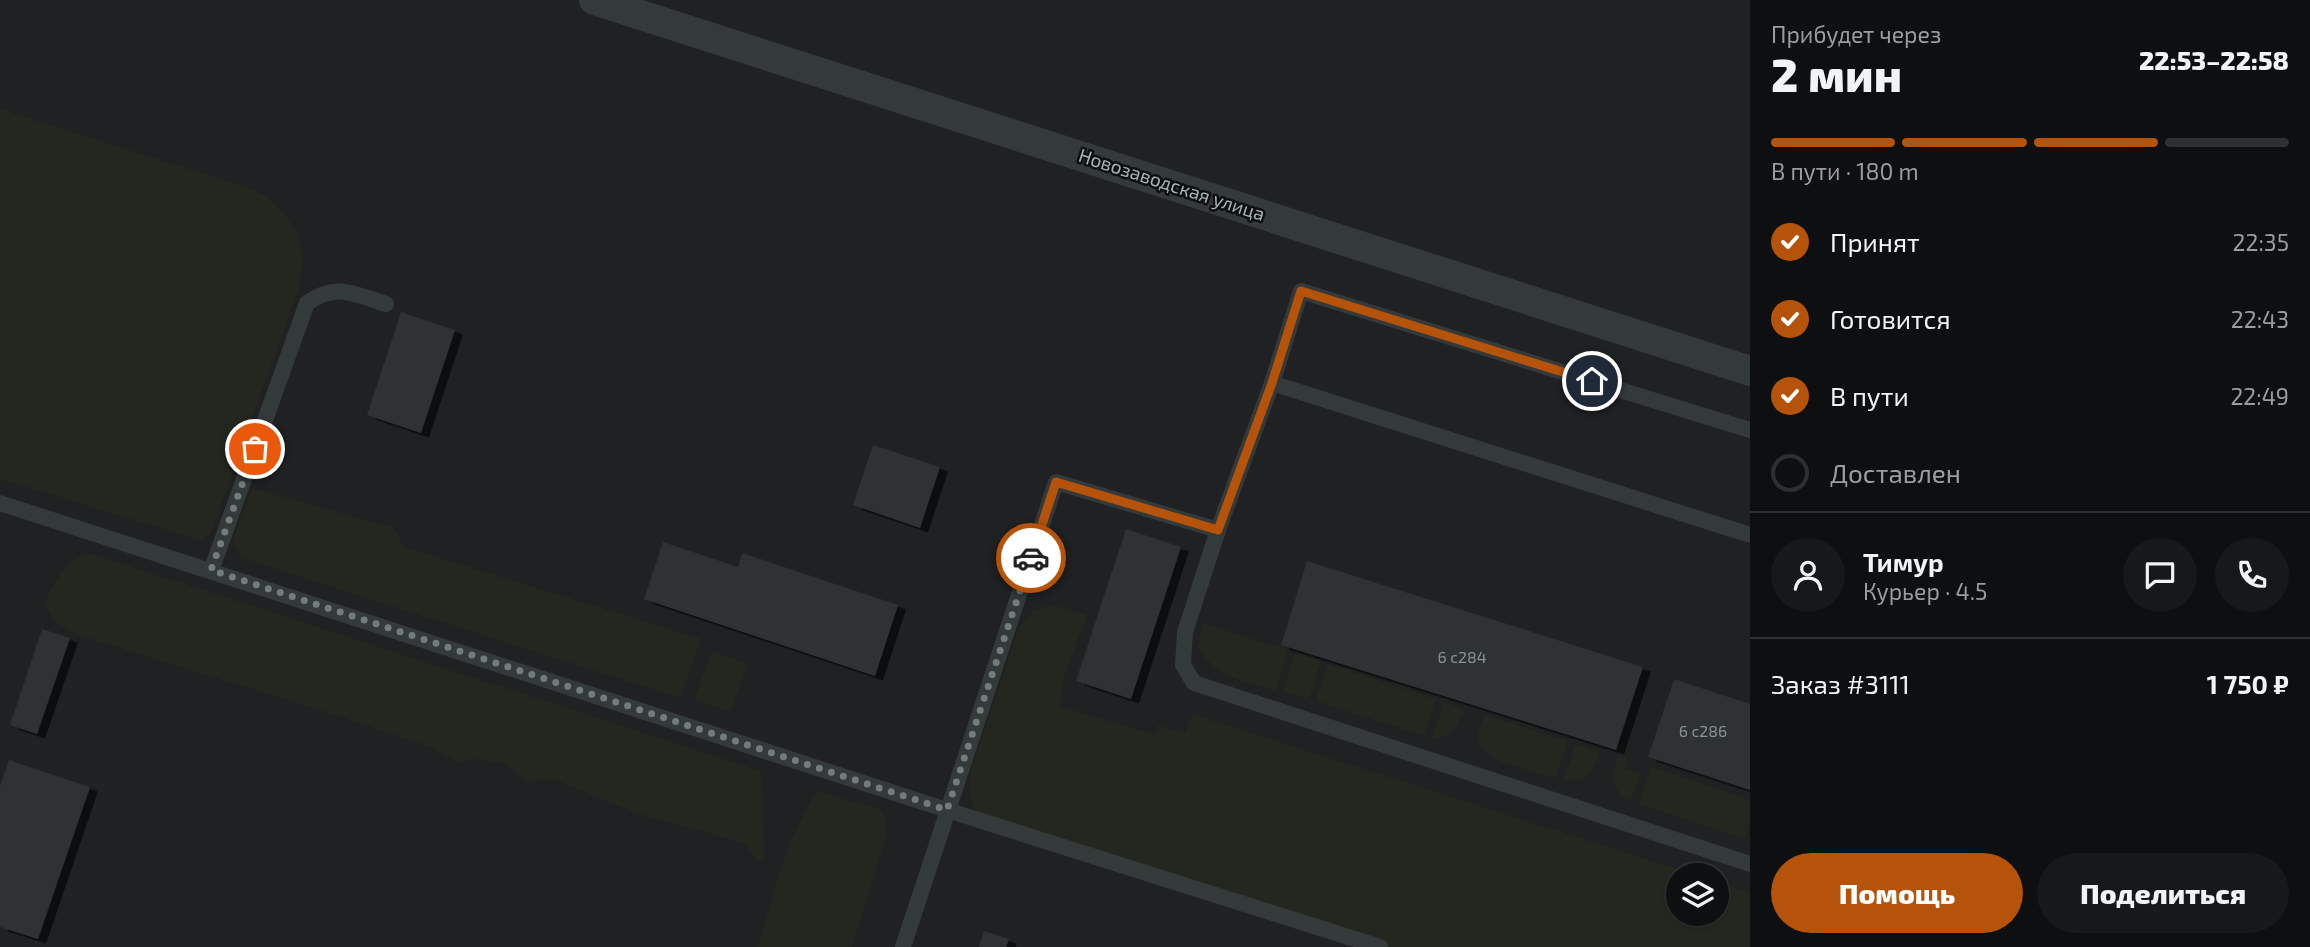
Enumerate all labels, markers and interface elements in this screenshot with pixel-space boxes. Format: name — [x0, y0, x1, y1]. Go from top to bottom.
text: Прибудет через — [1771, 20, 1941, 48]
text: 22:53–22:58 — [2139, 44, 2289, 75]
text: 2 мин — [1771, 46, 1902, 101]
street label: Новозаводская улица — [1076, 143, 1268, 226]
text: В пути · 180 m — [1771, 157, 1919, 185]
icon: check — [1771, 223, 1809, 261]
text: Принят — [1830, 226, 1920, 257]
text: 22:35 — [2233, 228, 2289, 256]
icon: check — [1771, 300, 1809, 338]
text: Готовится — [1830, 303, 1951, 334]
text: 22:43 — [2231, 305, 2289, 333]
pin — [1562, 351, 1622, 411]
icon: home — [1573, 362, 1611, 400]
icon: check — [1771, 377, 1809, 415]
text: В пути — [1830, 380, 1909, 411]
text: 22:49 — [2230, 382, 2289, 410]
pin — [225, 419, 285, 479]
icon: bag — [236, 430, 274, 468]
text: Доставлен — [1830, 457, 1961, 488]
courier — [996, 523, 1066, 593]
button: person — [1771, 538, 1845, 612]
button: chat — [2123, 538, 2197, 612]
button: phone — [2215, 538, 2289, 612]
icon: car — [1012, 539, 1050, 577]
text: Тимур — [1863, 546, 1944, 577]
text: Курьер · 4.5 — [1863, 577, 1987, 605]
house number: 6 с284 — [1437, 647, 1487, 666]
text: Заказ #3111 — [1771, 668, 1910, 699]
text: 1 750 ₽ — [2207, 668, 2289, 699]
house number: 6 с286 — [1679, 721, 1727, 740]
button: Помощь — [1771, 853, 2023, 933]
button: Поделиться — [2037, 853, 2289, 933]
map controls — [1666, 863, 1729, 926]
button: layers — [1666, 863, 1729, 926]

